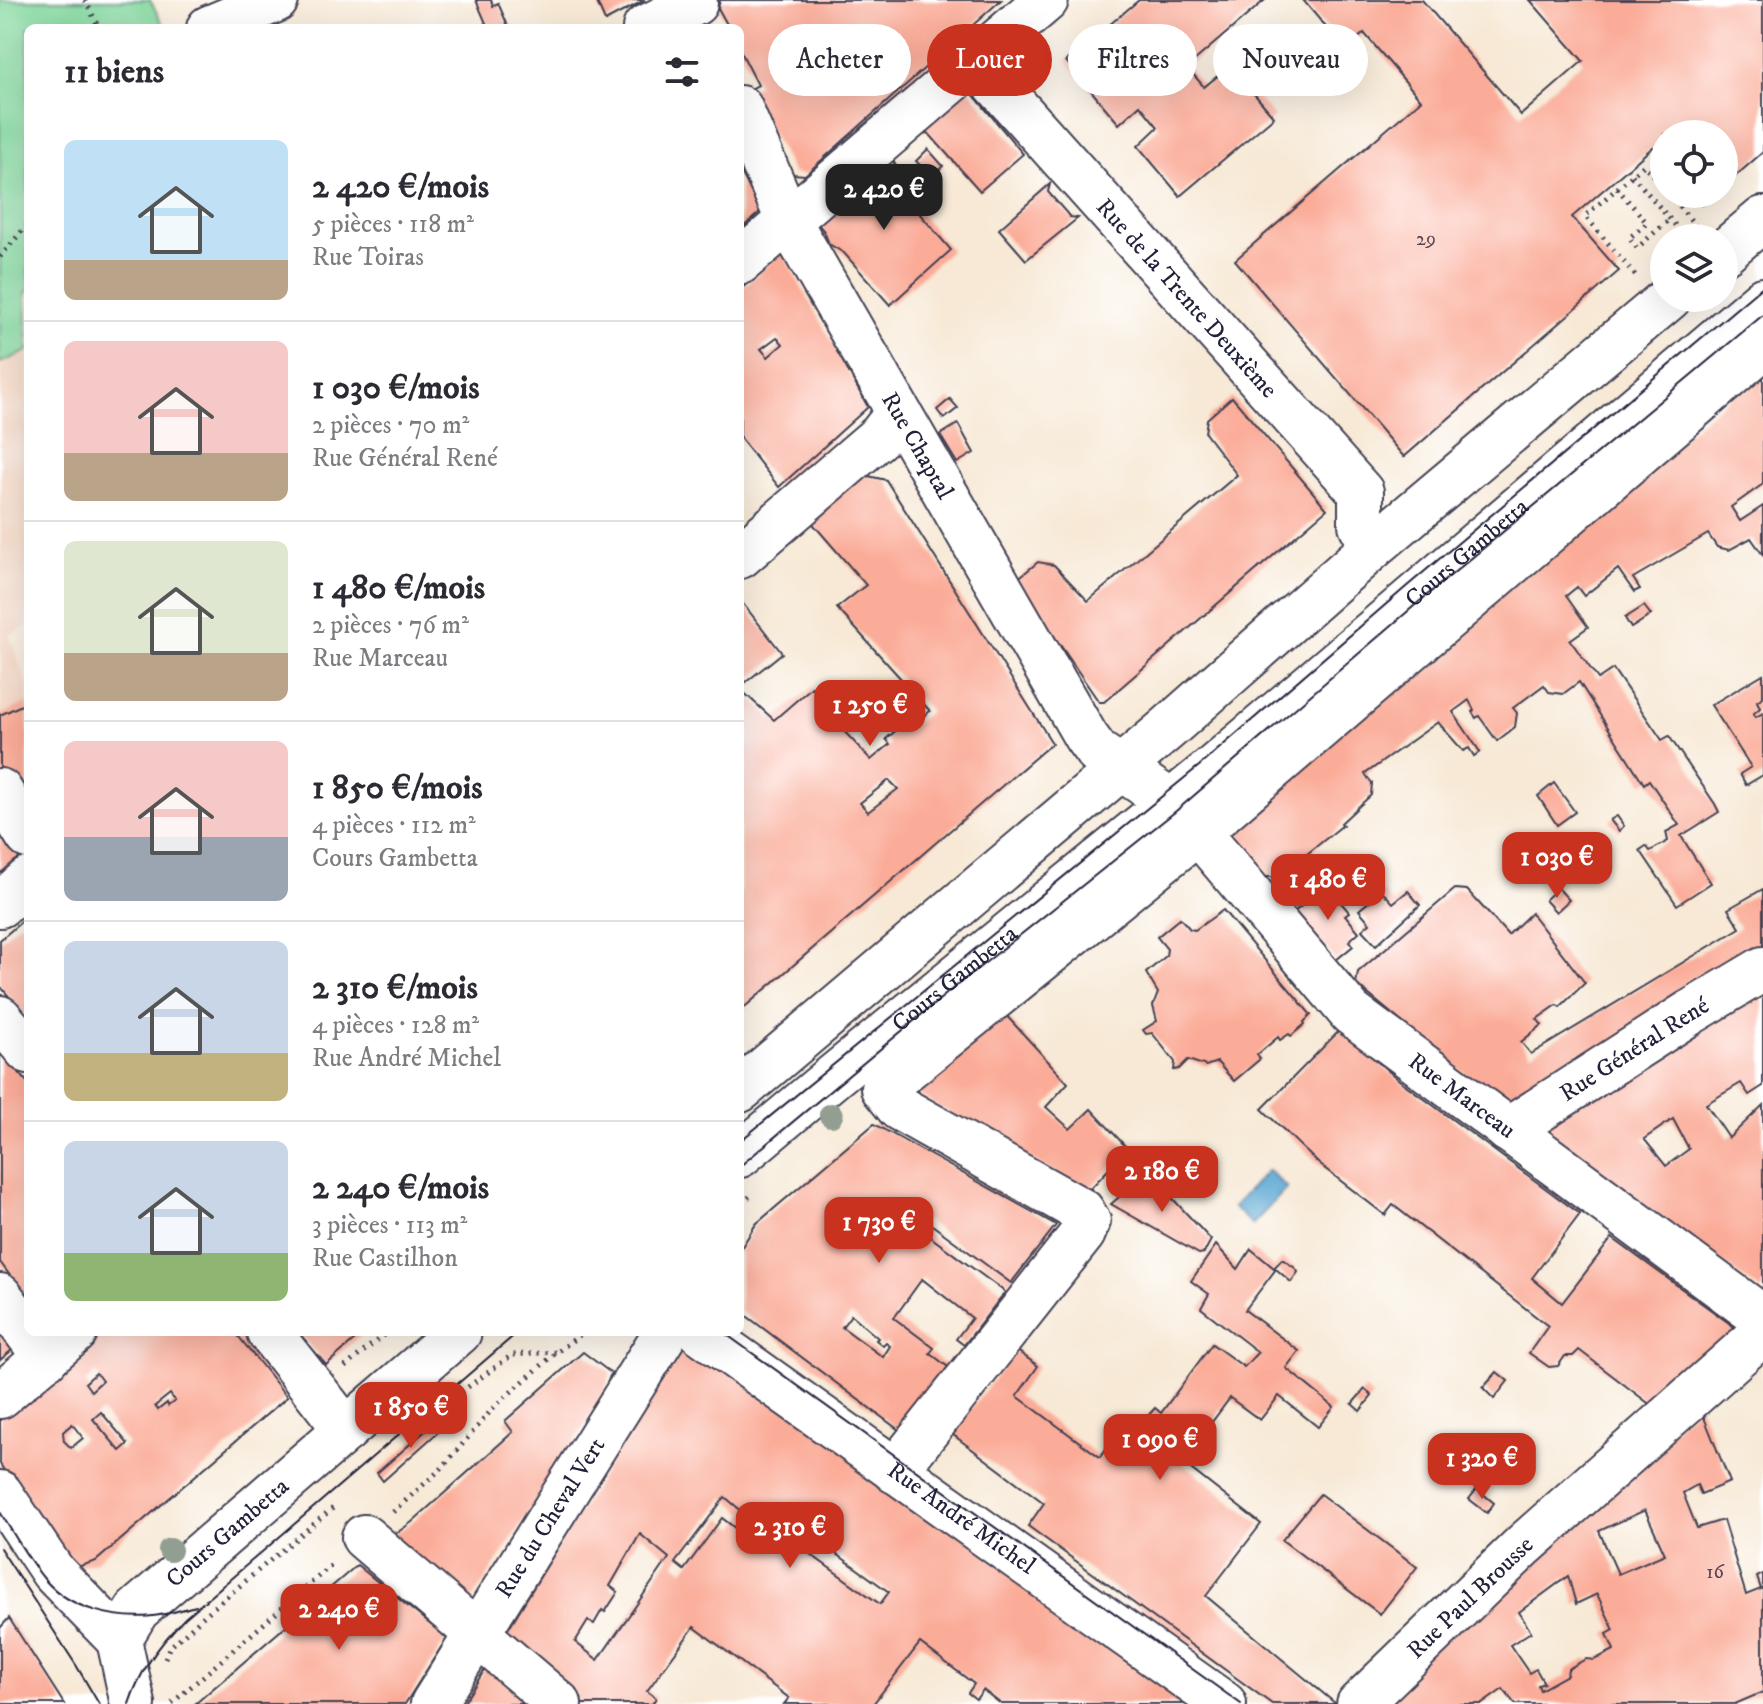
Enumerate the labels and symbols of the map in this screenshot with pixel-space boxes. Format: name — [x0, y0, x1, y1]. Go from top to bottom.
pin: 2 420 € — [810, 164, 958, 232]
street label: Rue de la Trente Deuxième — [1089, 193, 1283, 404]
house number: 29 — [1416, 227, 1436, 252]
street label: Rue Chaptal — [874, 387, 960, 505]
street label: Cours Gambetta — [1399, 492, 1536, 614]
pin: 1 250 € — [796, 680, 944, 748]
pin: 1 030 € — [1483, 832, 1631, 900]
pin: 1 480 € — [1254, 854, 1402, 922]
street label: Cours Gambetta — [886, 919, 1025, 1039]
street label: Rue Général René — [1554, 991, 1715, 1109]
street label: Rue Marceau — [1402, 1047, 1521, 1146]
pin: 2 180 € — [1088, 1146, 1236, 1214]
pin: 1 730 € — [805, 1197, 953, 1265]
pin: 1 850 € — [337, 1382, 485, 1450]
pin: 1 090 € — [1086, 1414, 1234, 1482]
street label: Rue du Cheval Vert — [489, 1432, 612, 1604]
pin: 1 320 € — [1408, 1433, 1556, 1501]
street label: Rue André Michel — [881, 1455, 1042, 1582]
street label: Cours Gambetta — [160, 1471, 296, 1594]
pin: 2 310 € — [716, 1502, 864, 1570]
street label: Rue Paul Brousse — [1401, 1530, 1540, 1666]
house number: 16 — [1706, 1560, 1724, 1585]
pin: 2 240 € — [265, 1584, 413, 1652]

